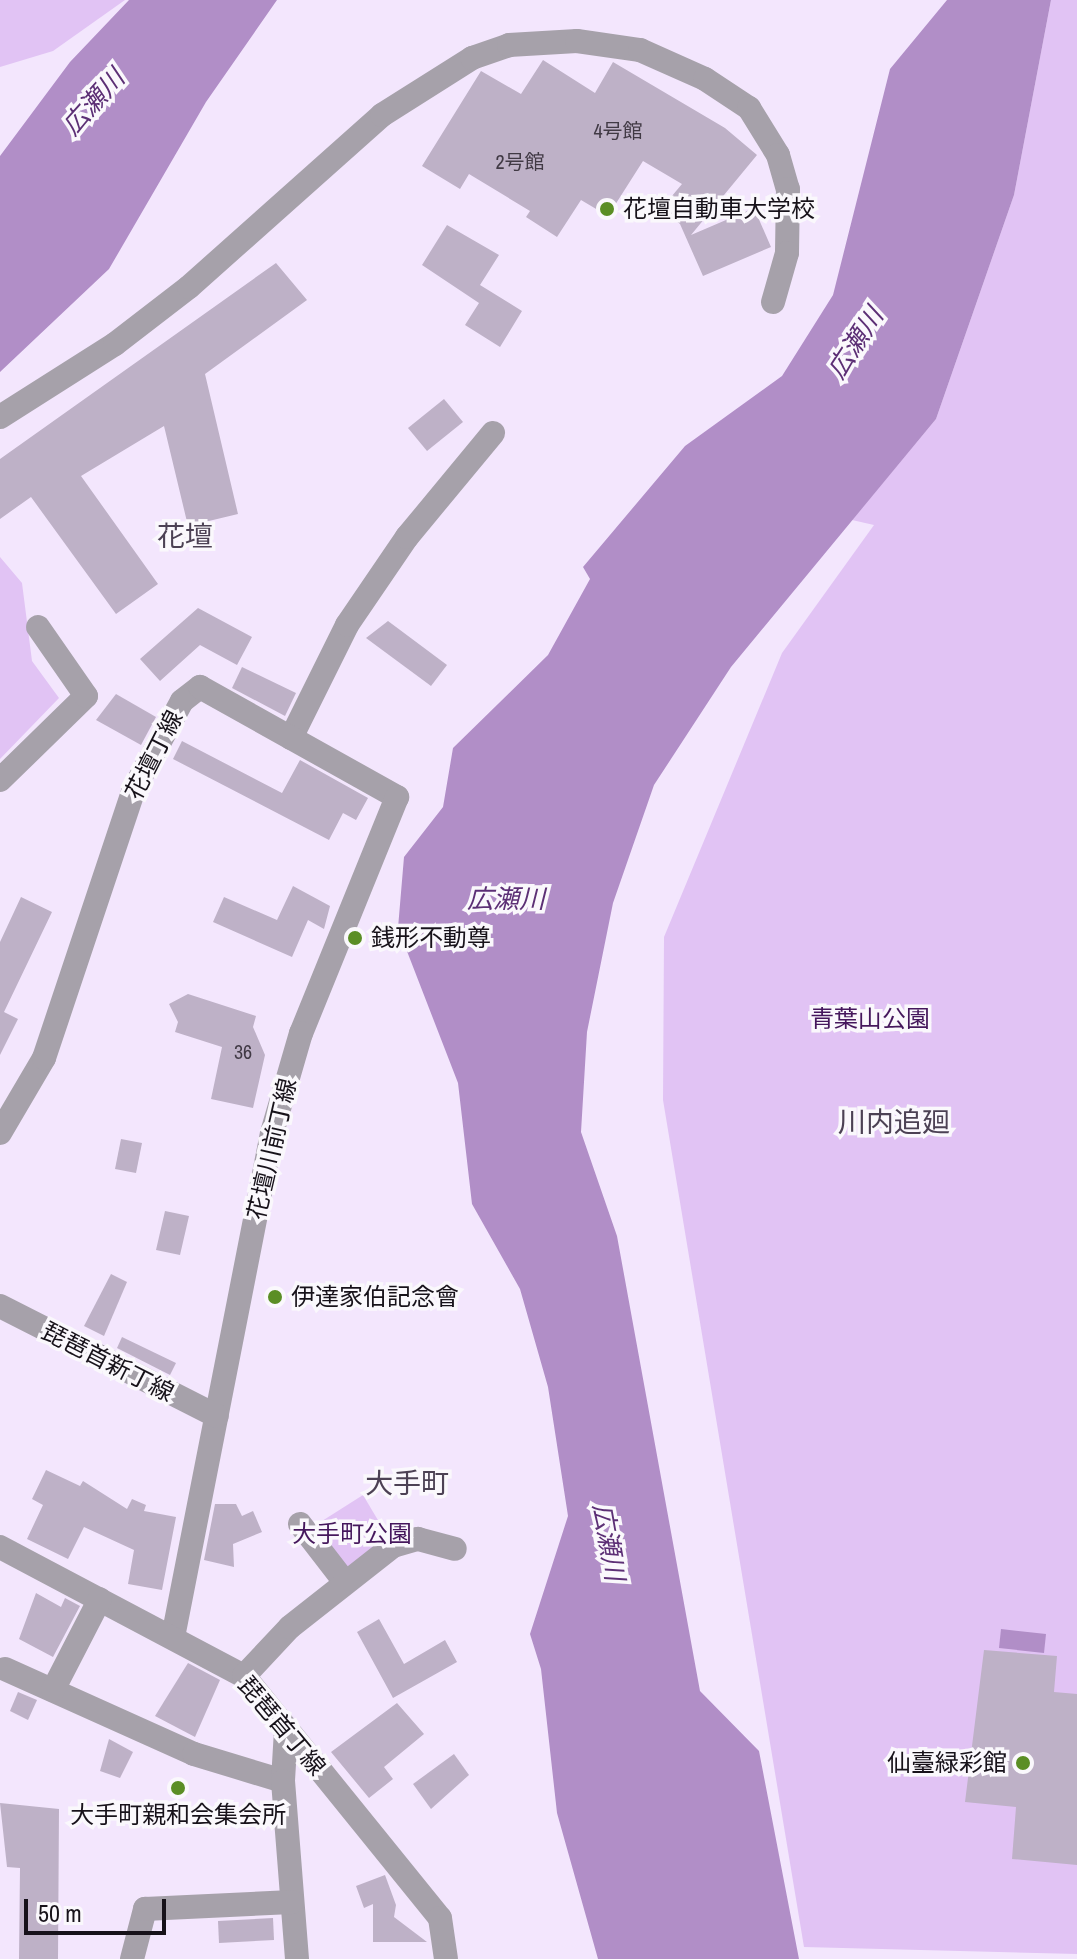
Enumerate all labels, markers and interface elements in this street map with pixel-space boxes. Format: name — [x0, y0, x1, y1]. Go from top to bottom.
water label: 広瀬川 — [55, 63, 131, 141]
house number: 4号館 — [593, 118, 643, 142]
house number: 2号館 — [495, 149, 545, 173]
place label: 花壇自動車大学校 — [623, 195, 815, 223]
marker: 花壇自動車大学校 — [598, 200, 616, 218]
water label: 広瀬川 — [821, 302, 889, 384]
district label: 花壇 — [157, 519, 213, 553]
street label: 花壇丁線 — [119, 706, 189, 804]
water label: 広瀬川 — [467, 883, 545, 915]
place label: 銭形不動尊 — [371, 924, 491, 952]
marker: 銭形不動尊 — [346, 929, 364, 947]
park label: 青葉山公園 — [810, 1005, 930, 1033]
house number: 36 — [234, 1039, 252, 1063]
street label: 花壇川前丁線 — [242, 1076, 302, 1222]
district label: 川内追廻 — [838, 1105, 950, 1139]
place label: 伊達家伯記念會 — [291, 1283, 459, 1311]
marker: 伊達家伯記念會 — [266, 1288, 284, 1306]
street label: 琵琶首新丁線 — [37, 1316, 179, 1408]
district label: 大手町 — [365, 1466, 449, 1500]
water label: 広瀬川 — [587, 1501, 631, 1583]
park label: 大手町公園 — [292, 1520, 412, 1548]
street label: 琵琶首丁線 — [232, 1671, 332, 1781]
place label: 仙臺緑彩館 — [887, 1749, 1007, 1777]
marker: 仙臺緑彩館 — [1014, 1754, 1032, 1772]
marker: 大手町親和会集会所 — [169, 1779, 187, 1797]
place label: 大手町親和会集会所 — [70, 1801, 286, 1829]
scale bar — [28, 1883, 170, 1933]
text: 50 m — [38, 1897, 82, 1929]

